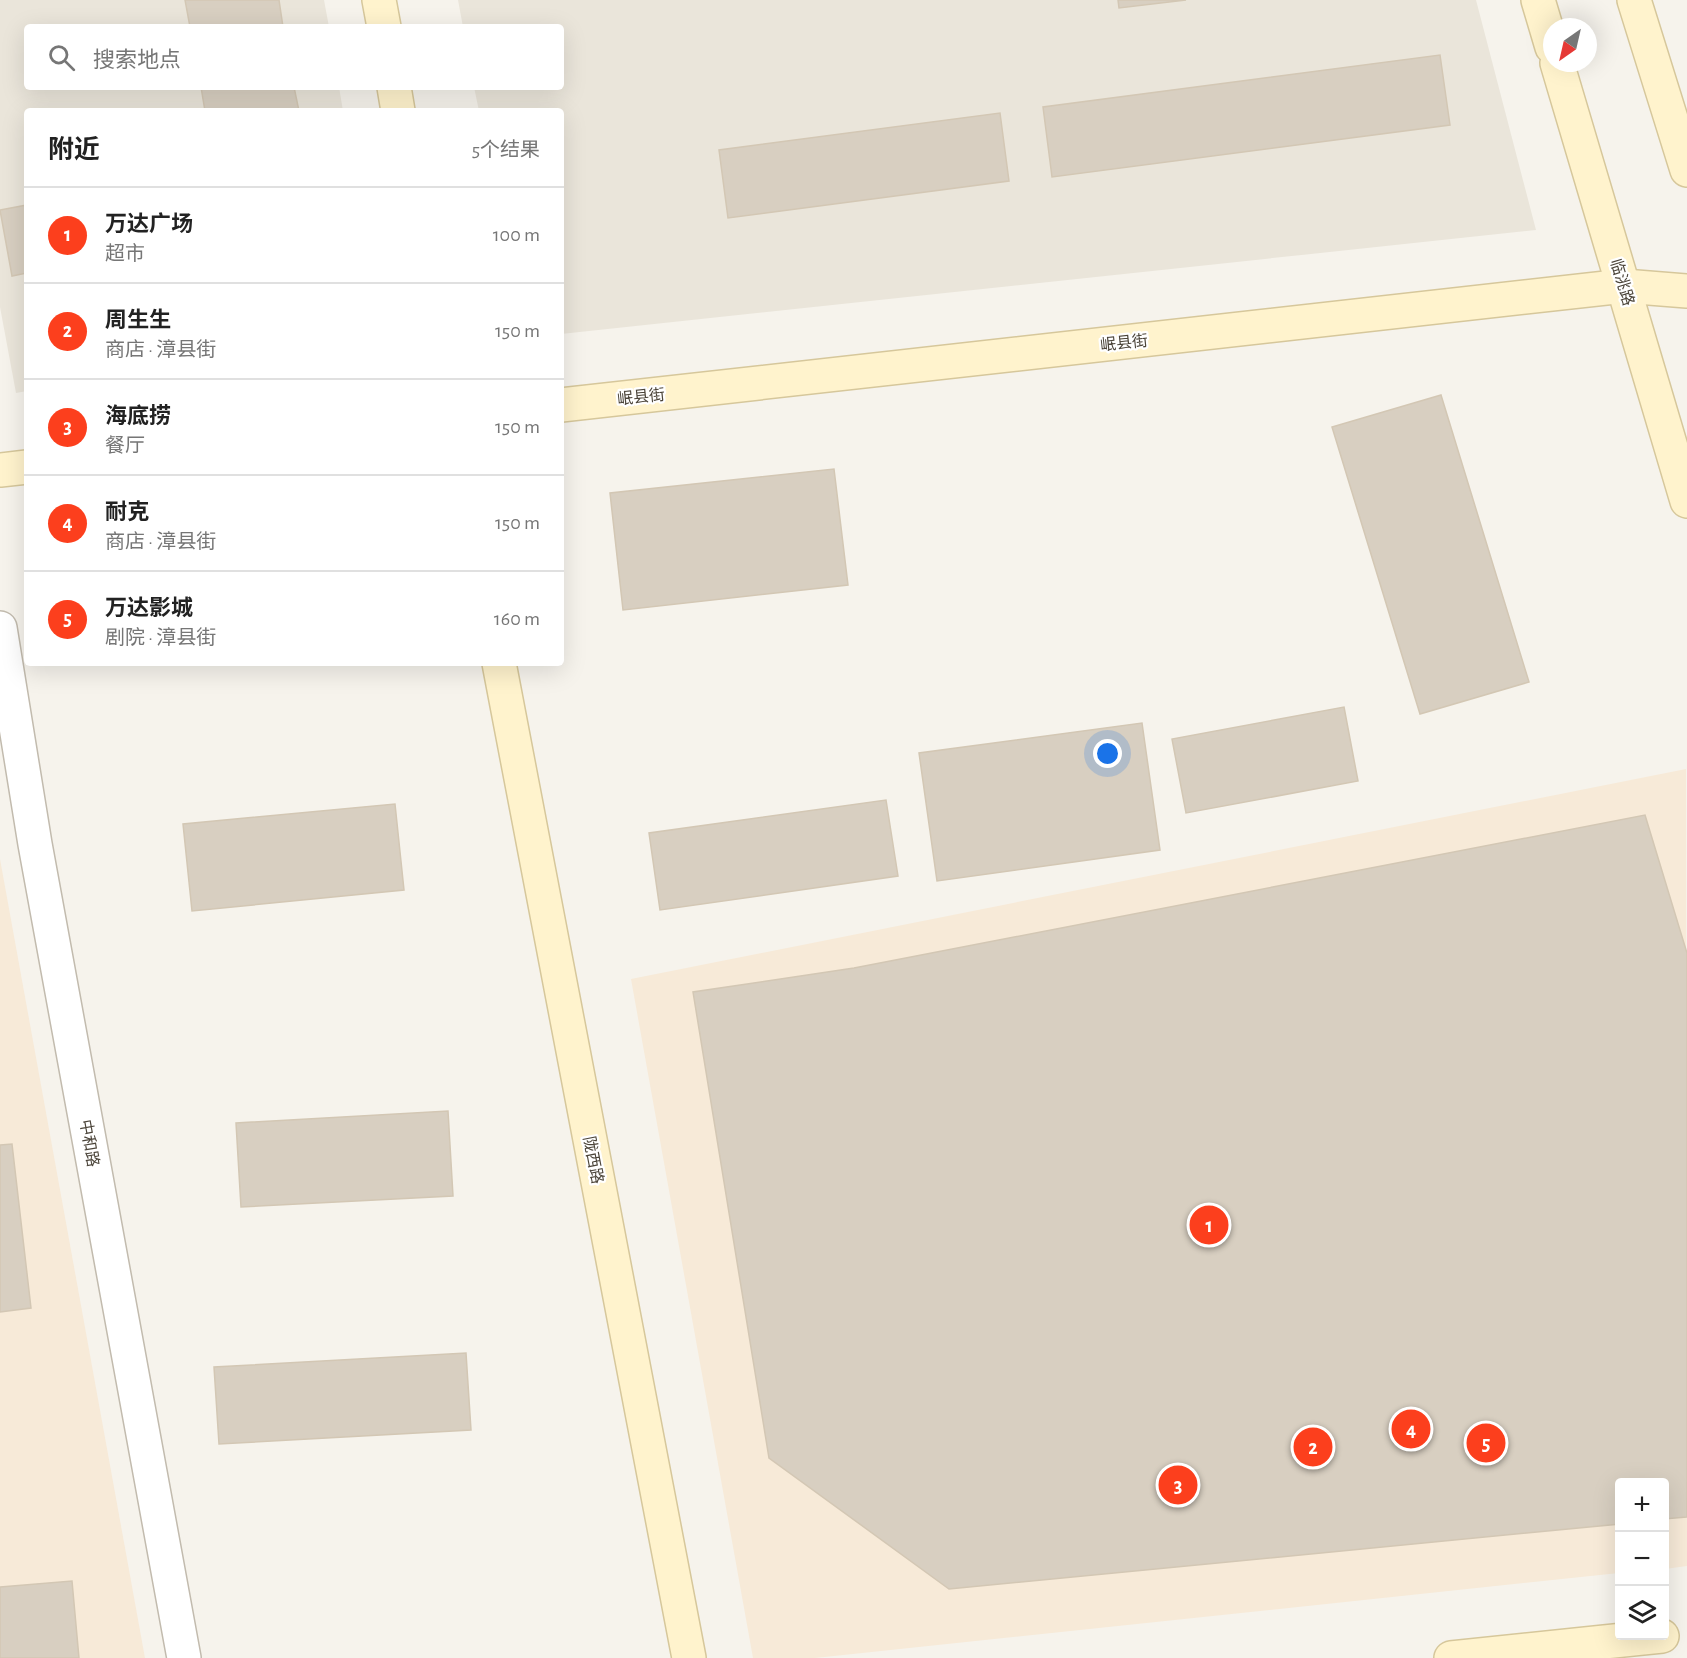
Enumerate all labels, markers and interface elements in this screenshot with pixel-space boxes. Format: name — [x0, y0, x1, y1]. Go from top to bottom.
north arrow — [1543, 18, 1597, 72]
search box — [24, 24, 564, 90]
icon: search — [45, 41, 78, 74]
text: 搜索地点 — [93, 49, 181, 71]
text: 附近 — [48, 137, 100, 163]
text: 5个结果 — [472, 140, 540, 160]
text: 万达广场 — [105, 213, 193, 235]
text: 1 — [64, 225, 71, 245]
text: 100 m — [493, 225, 540, 245]
text: 超市 — [105, 244, 145, 264]
street label: 临洮路 — [1607, 257, 1638, 308]
text: 周生生 — [105, 309, 171, 331]
text: 2 — [63, 321, 72, 341]
text: 150 m — [495, 321, 540, 341]
street label: 岷县街 — [1099, 332, 1149, 353]
text: 商店 · 漳县街 — [105, 340, 216, 360]
street label: 岷县街 — [616, 386, 666, 407]
text: 海底捞 — [105, 405, 171, 427]
text: 3 — [63, 417, 72, 437]
text: 150 m — [495, 417, 540, 437]
text: 餐厅 — [105, 436, 145, 456]
text: 耐克 — [105, 501, 149, 523]
text: 4 — [62, 513, 73, 533]
text: 150 m — [495, 513, 540, 533]
text: 商店 · 漳县街 — [105, 532, 216, 552]
text: 万达影城 — [105, 597, 193, 619]
text: 5 — [63, 609, 72, 629]
text: 160 m — [494, 609, 540, 629]
text: 剧院 · 漳县街 — [105, 628, 216, 648]
your location — [1093, 739, 1122, 768]
street label: 中和路 — [77, 1118, 102, 1168]
street label: 陇西路 — [581, 1135, 606, 1185]
pin: 1 — [1190, 1202, 1228, 1248]
pin: 4 — [1392, 1406, 1430, 1452]
pin: 5 — [1466, 1420, 1506, 1466]
pin: 2 — [1294, 1424, 1332, 1470]
pin: 3 — [1158, 1462, 1198, 1508]
map controls — [1615, 1478, 1669, 1640]
button: + — [1615, 1478, 1669, 1532]
button: − — [1615, 1532, 1669, 1586]
button: layers — [1615, 1586, 1669, 1640]

